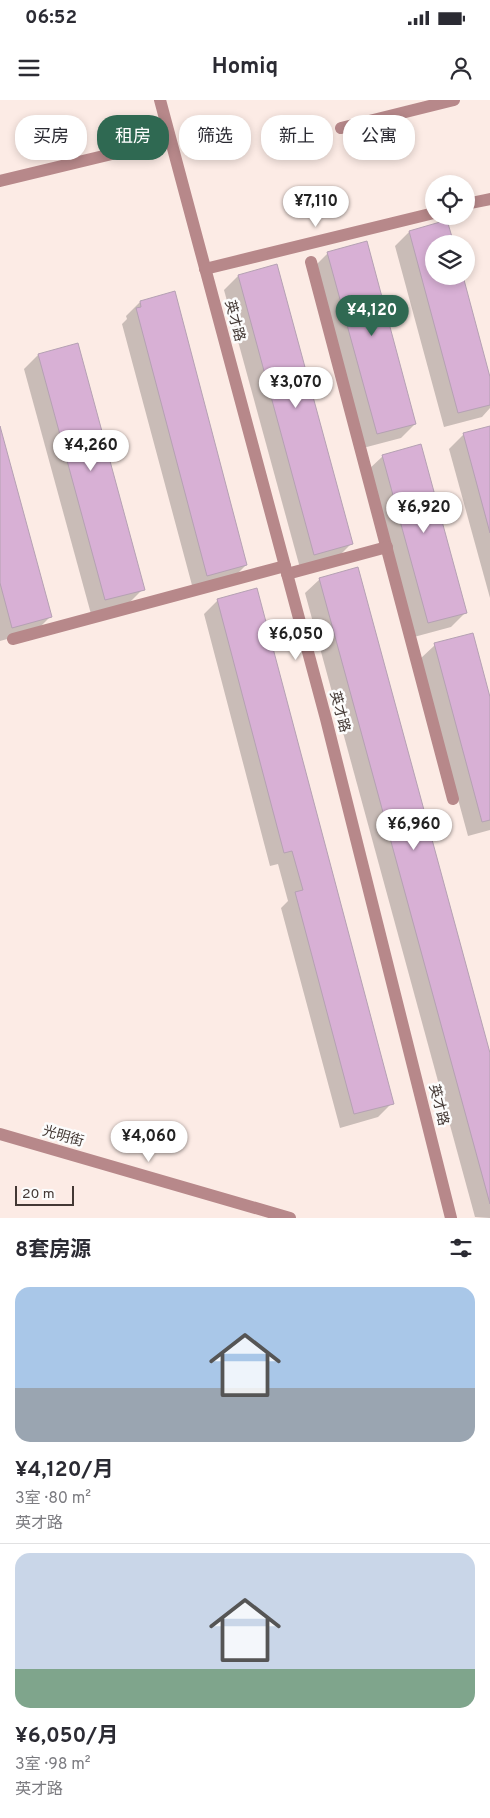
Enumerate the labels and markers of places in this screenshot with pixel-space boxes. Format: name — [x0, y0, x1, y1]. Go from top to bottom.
pin: ¥7,110 — [275, 186, 357, 228]
pin: ¥4,120 — [331, 294, 413, 337]
pin: ¥3,070 — [255, 366, 337, 409]
pin: ¥4,260 — [50, 430, 132, 472]
pin: ¥6,920 — [383, 492, 465, 534]
pin: ¥6,050 — [255, 618, 337, 661]
pin: ¥6,960 — [373, 808, 455, 851]
pin: ¥4,060 — [108, 1120, 190, 1163]

